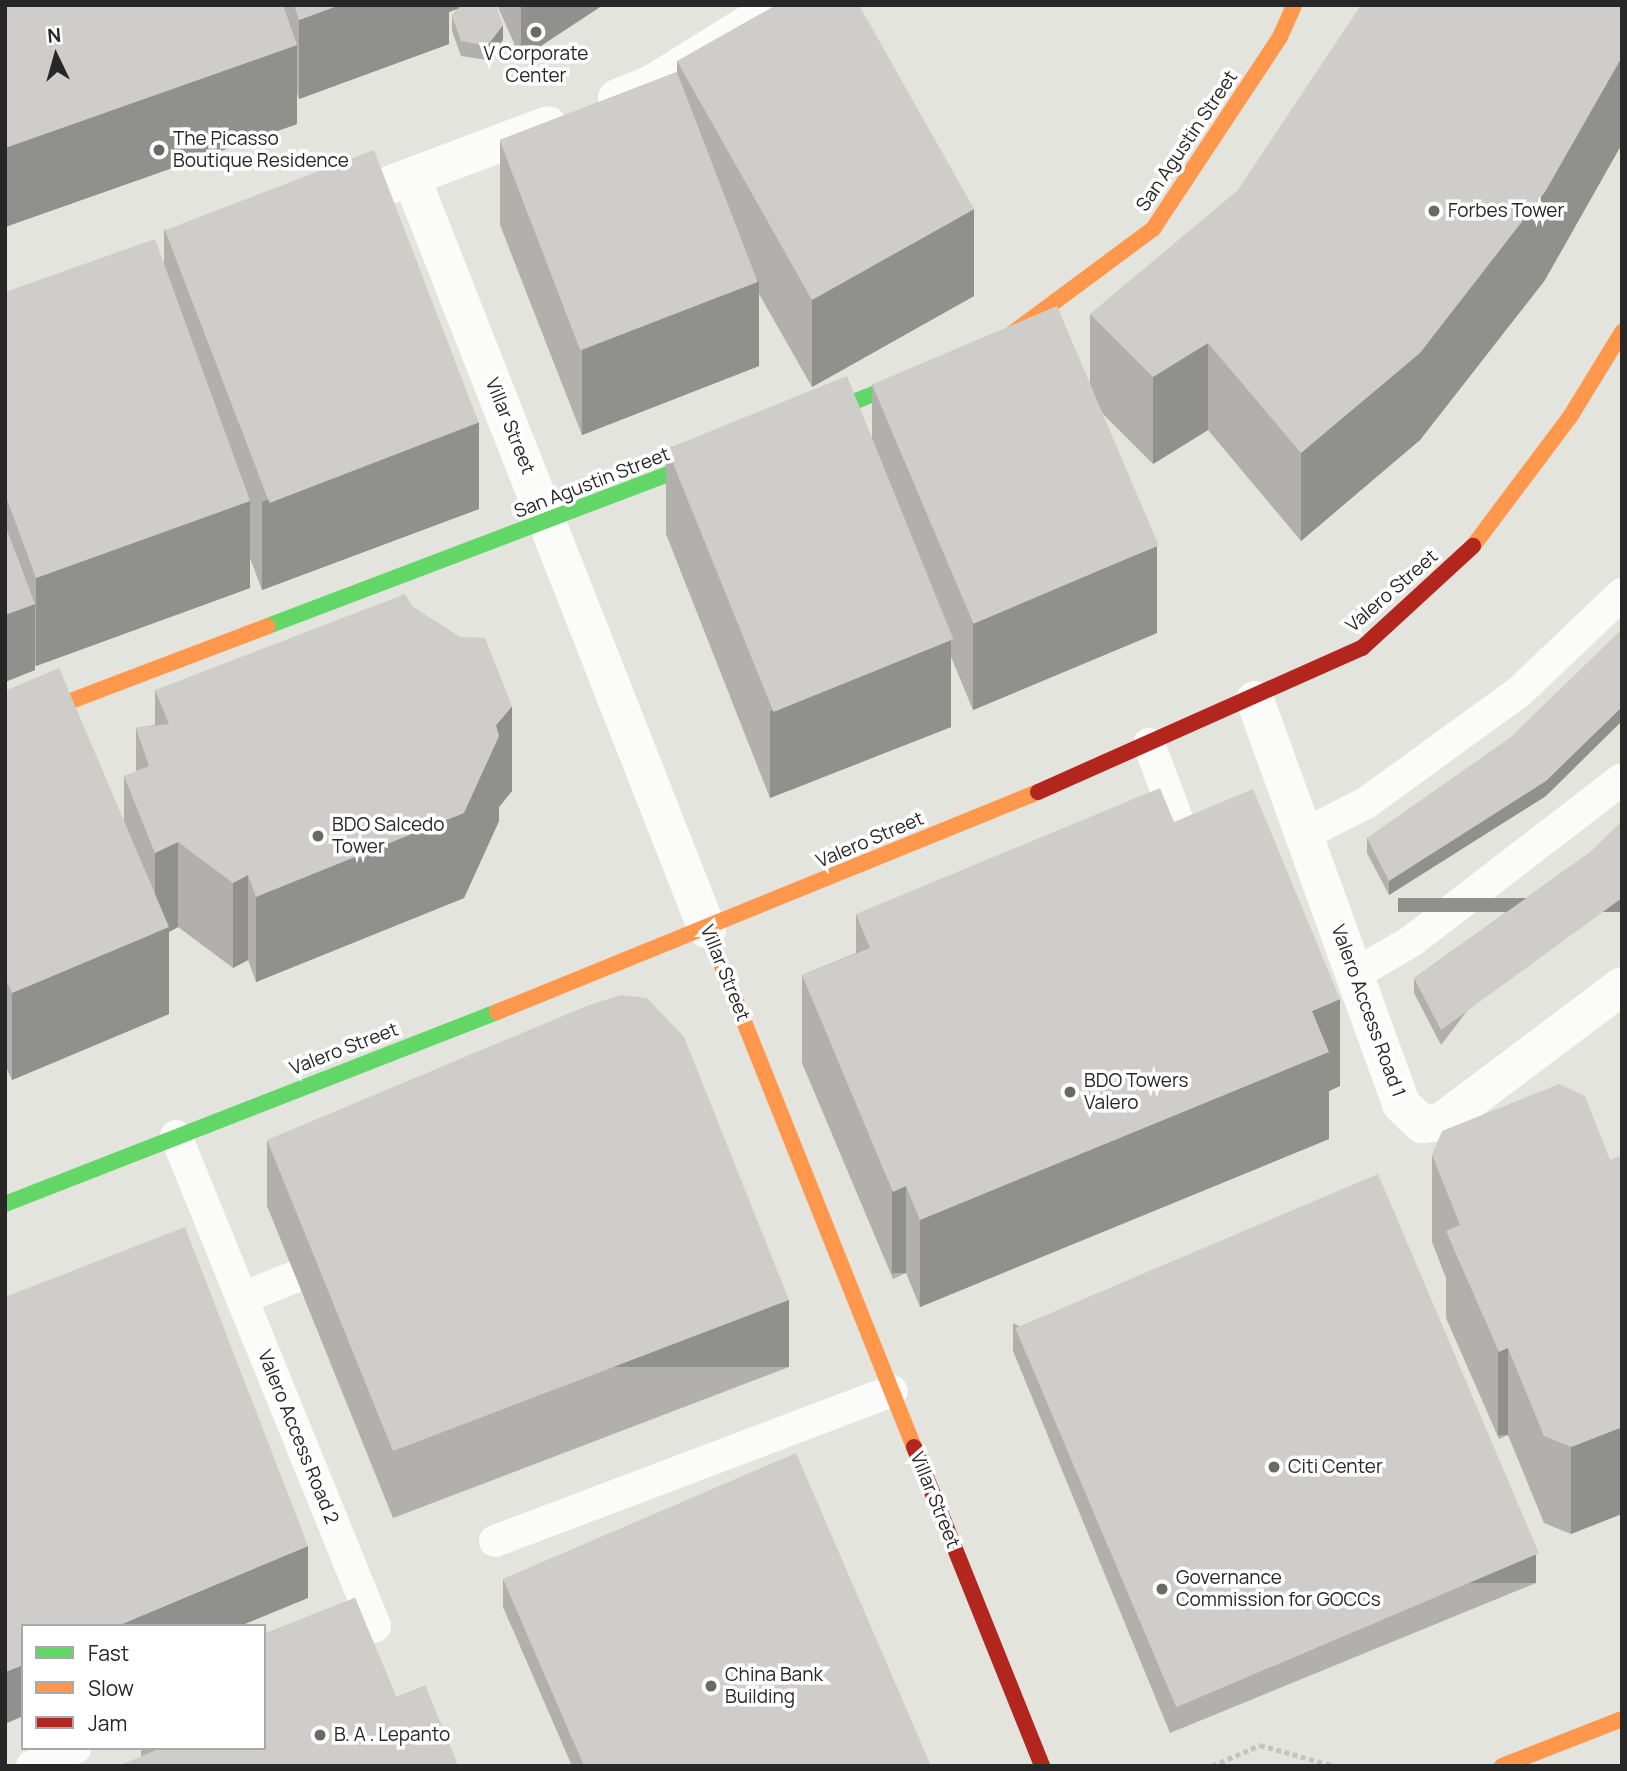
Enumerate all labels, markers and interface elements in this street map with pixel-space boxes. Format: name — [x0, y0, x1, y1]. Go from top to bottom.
north arrow — [21, 21, 91, 91]
text: N — [46, 22, 62, 49]
marker: V Corporate Center — [528, 24, 544, 40]
place label: V Corporate Center — [484, 43, 588, 87]
street label: San Agustin Street — [1131, 66, 1243, 216]
place label: The Picasso Boutique Residence — [173, 128, 349, 172]
marker: The Picasso Boutique Residence — [151, 142, 167, 158]
place label: Forbes Tower — [1448, 200, 1564, 222]
marker: Forbes Tower — [1426, 203, 1442, 219]
street label: Villar Street — [480, 375, 540, 477]
street label: San Agustin Street — [511, 443, 673, 523]
street label: Valero Street — [1341, 545, 1443, 637]
street label: Valero Street — [813, 807, 927, 873]
place label: BDO Salcedo Tower — [332, 814, 444, 858]
marker: BDO Salcedo Tower — [310, 828, 326, 844]
street label: Villar Street — [695, 922, 755, 1024]
street label: Valero Access Road 1 — [1326, 922, 1410, 1100]
street label: Valero Street — [287, 1018, 401, 1080]
place label: BDO Towers Valero — [1084, 1070, 1188, 1114]
marker: BDO Towers Valero — [1062, 1084, 1078, 1100]
street label: Valero Access Road 2 — [253, 1347, 343, 1527]
street label: Villar Street — [905, 1449, 965, 1551]
place label: Citi Center — [1288, 1456, 1383, 1478]
marker: Citi Center — [1266, 1459, 1282, 1475]
place label: Governance Commission for GOCCs — [1176, 1567, 1381, 1611]
marker: Governance Commission for GOCCs — [1154, 1581, 1170, 1597]
legend — [21, 1624, 266, 1750]
text: Fast — [88, 1639, 129, 1667]
place label: China Bank Building — [725, 1664, 823, 1708]
text: Slow — [88, 1674, 134, 1702]
marker: China Bank Building — [703, 1678, 719, 1694]
text: Jam — [88, 1709, 127, 1737]
place label: B. A . Lepanto — [334, 1724, 450, 1746]
marker: B. A . Lepanto — [312, 1727, 328, 1743]

